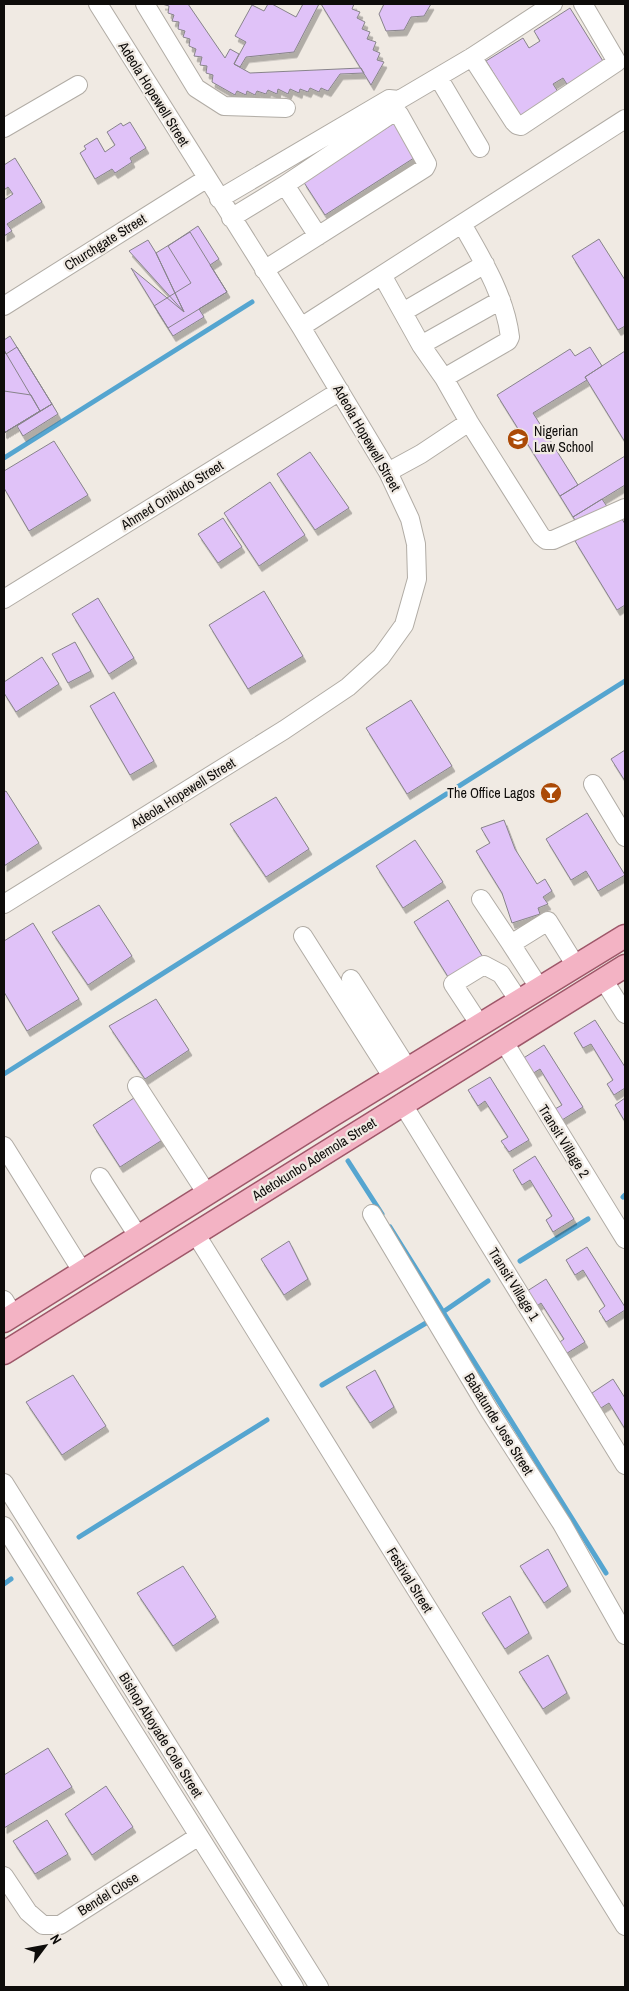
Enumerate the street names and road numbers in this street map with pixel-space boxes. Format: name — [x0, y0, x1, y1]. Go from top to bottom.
street label: Adeola Hopewell Street — [114, 38, 193, 150]
street label: Churchgate Street — [61, 210, 149, 274]
street label: Adeola Hopewell Street — [329, 381, 405, 494]
street label: Ahmed Onibudo Street — [117, 456, 227, 534]
street label: Adeola Hopewell Street — [127, 754, 239, 833]
street label: Transit Village 2 — [534, 1101, 594, 1181]
street label: Adetokunbo Ademola Street — [248, 1113, 379, 1205]
street label: Transit Village 1 — [484, 1244, 544, 1324]
street label: Babatunde Jose Street — [460, 1370, 538, 1478]
street label: Festival Street — [383, 1544, 437, 1616]
street label: Bishop Aboyade Cole Street — [115, 1669, 207, 1801]
street label: Bendel Close — [74, 1868, 142, 1920]

